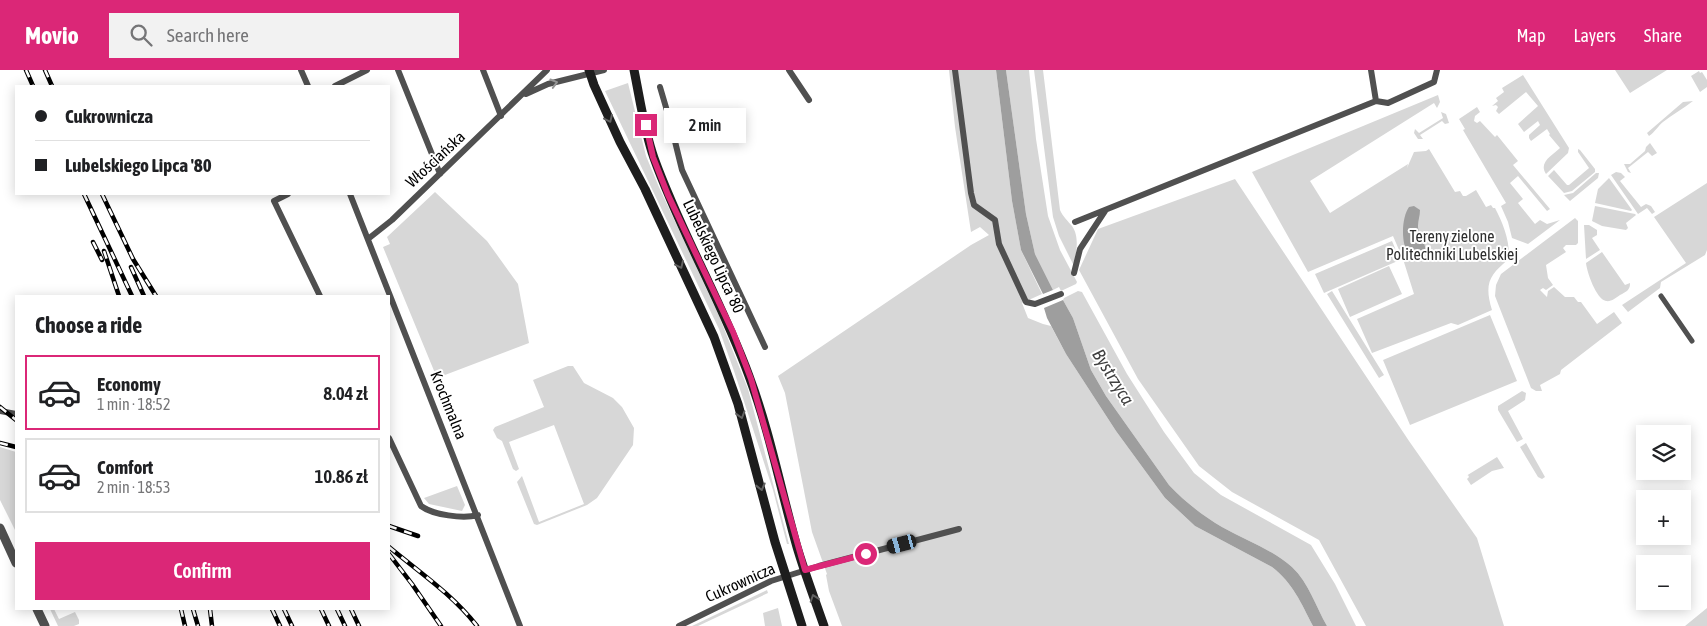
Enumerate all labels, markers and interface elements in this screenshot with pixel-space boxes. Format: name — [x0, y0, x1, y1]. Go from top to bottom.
search box — [109, 13, 459, 58]
icon: search — [127, 21, 155, 49]
text: Movio — [25, 22, 79, 49]
text: Search here — [167, 24, 249, 46]
text: Map — [1516, 25, 1545, 46]
text: Layers — [1573, 25, 1616, 46]
text: Share — [1644, 25, 1682, 46]
one-way arrow — [550, 78, 558, 88]
text: Cukrownicza — [65, 105, 153, 127]
callout: 2 min — [664, 108, 746, 142]
one-way arrow — [603, 114, 614, 123]
route end — [635, 114, 657, 136]
text: 2 min — [689, 116, 721, 134]
street label: Włościańska — [402, 127, 468, 191]
text: Lubelskiego Lipca '80 — [65, 154, 212, 176]
street label: Lubelskiego Lipca '80 — [679, 196, 748, 316]
park label: Tereny zielone Politechniki Lubelskiej — [1386, 227, 1518, 264]
one-way arrow — [674, 260, 685, 269]
text: Choose a ride — [35, 312, 142, 338]
water label: Bystrzyca — [1088, 345, 1139, 409]
street label: Krochmalna — [427, 368, 471, 442]
icon: car — [37, 370, 82, 415]
text: Economy — [97, 373, 161, 395]
text: 8.04 zł — [323, 382, 368, 404]
text: 1 min · 18:52 — [97, 395, 170, 413]
one-way arrow — [736, 411, 746, 419]
map controls — [1636, 425, 1691, 610]
button: layers — [1636, 425, 1691, 480]
icon: car — [37, 453, 82, 498]
text: Comfort — [97, 456, 153, 478]
text: 10.86 zł — [314, 465, 368, 487]
text: 2 min · 18:53 — [97, 478, 170, 496]
one-way arrow — [755, 483, 766, 492]
button: + — [1636, 490, 1691, 545]
car — [885, 533, 918, 555]
button: Confirm — [35, 542, 370, 600]
route start — [855, 543, 877, 565]
button: − — [1636, 555, 1691, 610]
street label: Cukrownicza — [702, 559, 778, 605]
one-way arrow — [810, 595, 820, 603]

